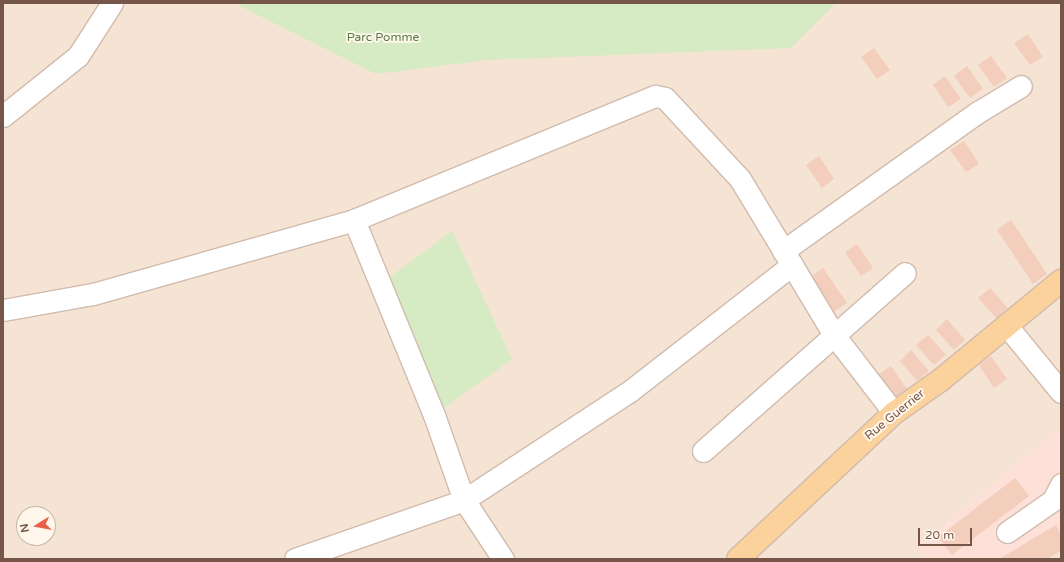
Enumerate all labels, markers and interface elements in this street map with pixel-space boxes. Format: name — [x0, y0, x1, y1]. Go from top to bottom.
park label: Parc Pomme — [347, 31, 419, 45]
street label: Rue Guerrier — [862, 387, 928, 443]
north arrow — [16, 506, 56, 546]
scale bar — [920, 520, 974, 546]
text: N — [17, 523, 32, 534]
text: 20 m — [925, 528, 954, 542]

